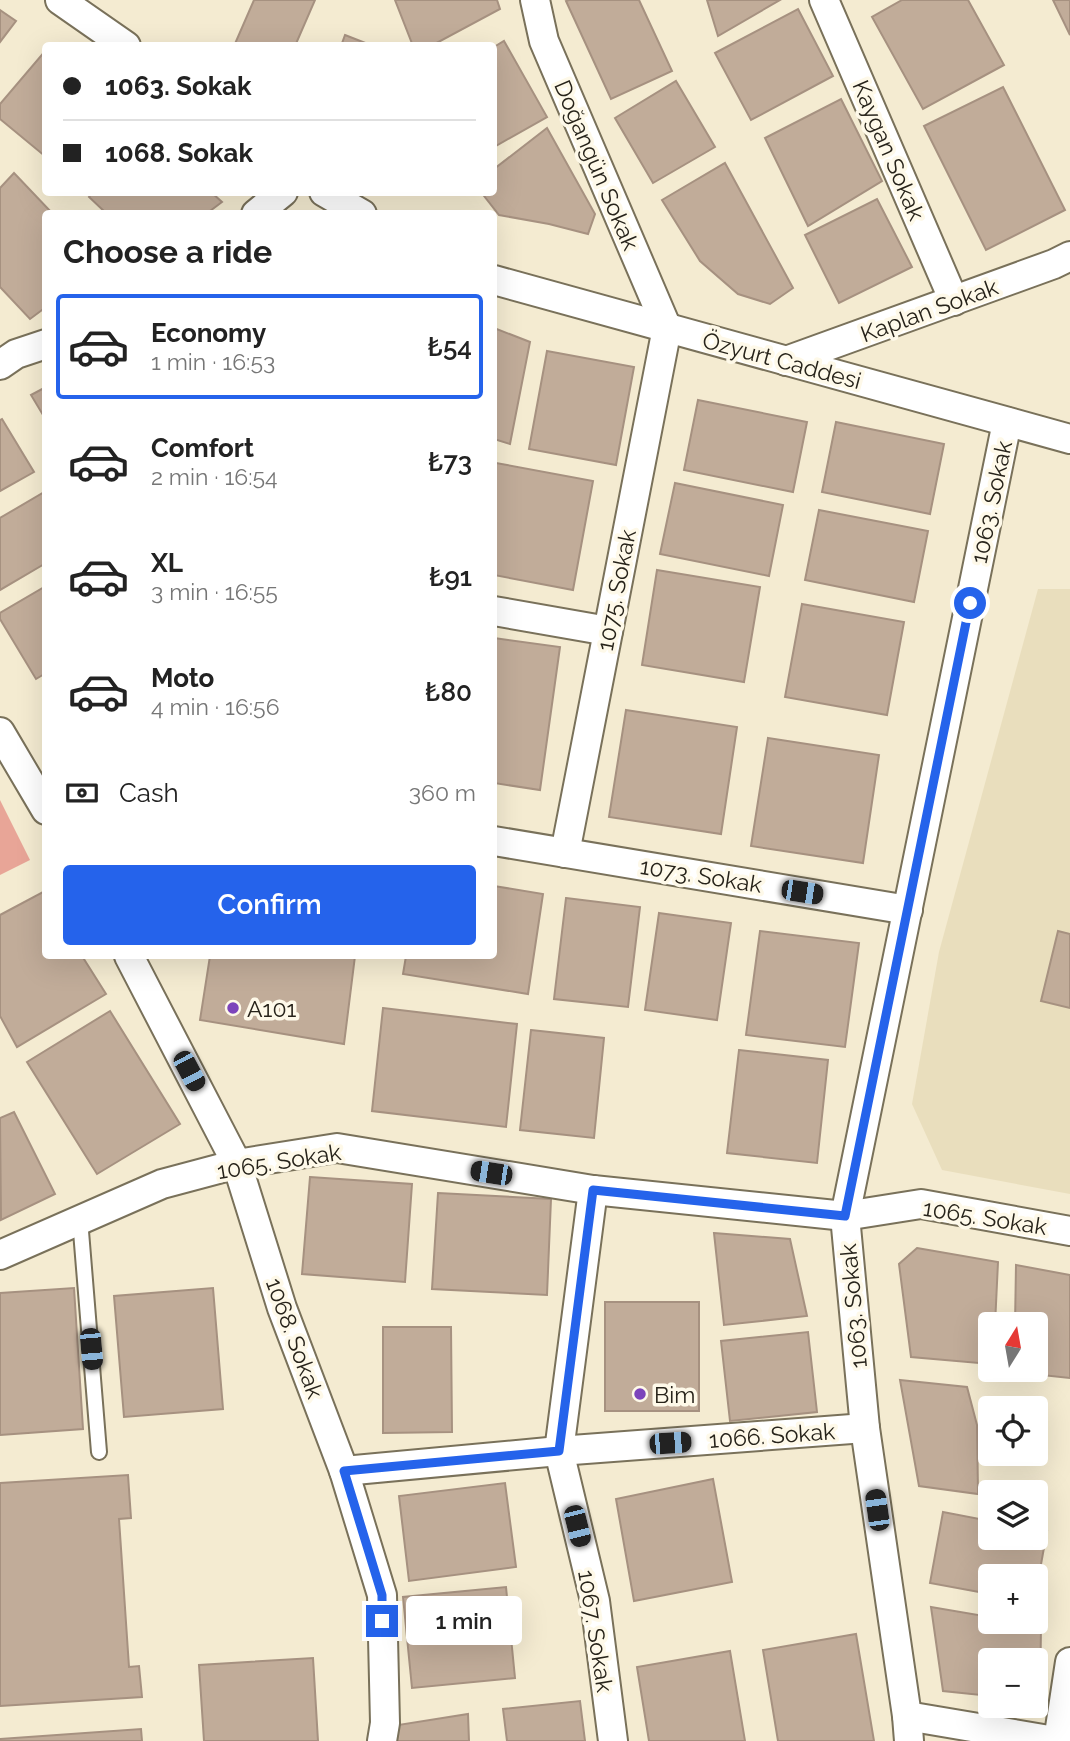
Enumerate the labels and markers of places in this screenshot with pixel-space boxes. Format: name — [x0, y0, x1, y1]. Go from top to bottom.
place label: A101 — [247, 995, 296, 1022]
marker: A101 — [225, 1000, 241, 1016]
place label: Bim — [654, 1381, 695, 1408]
marker: Bim — [632, 1386, 648, 1402]

